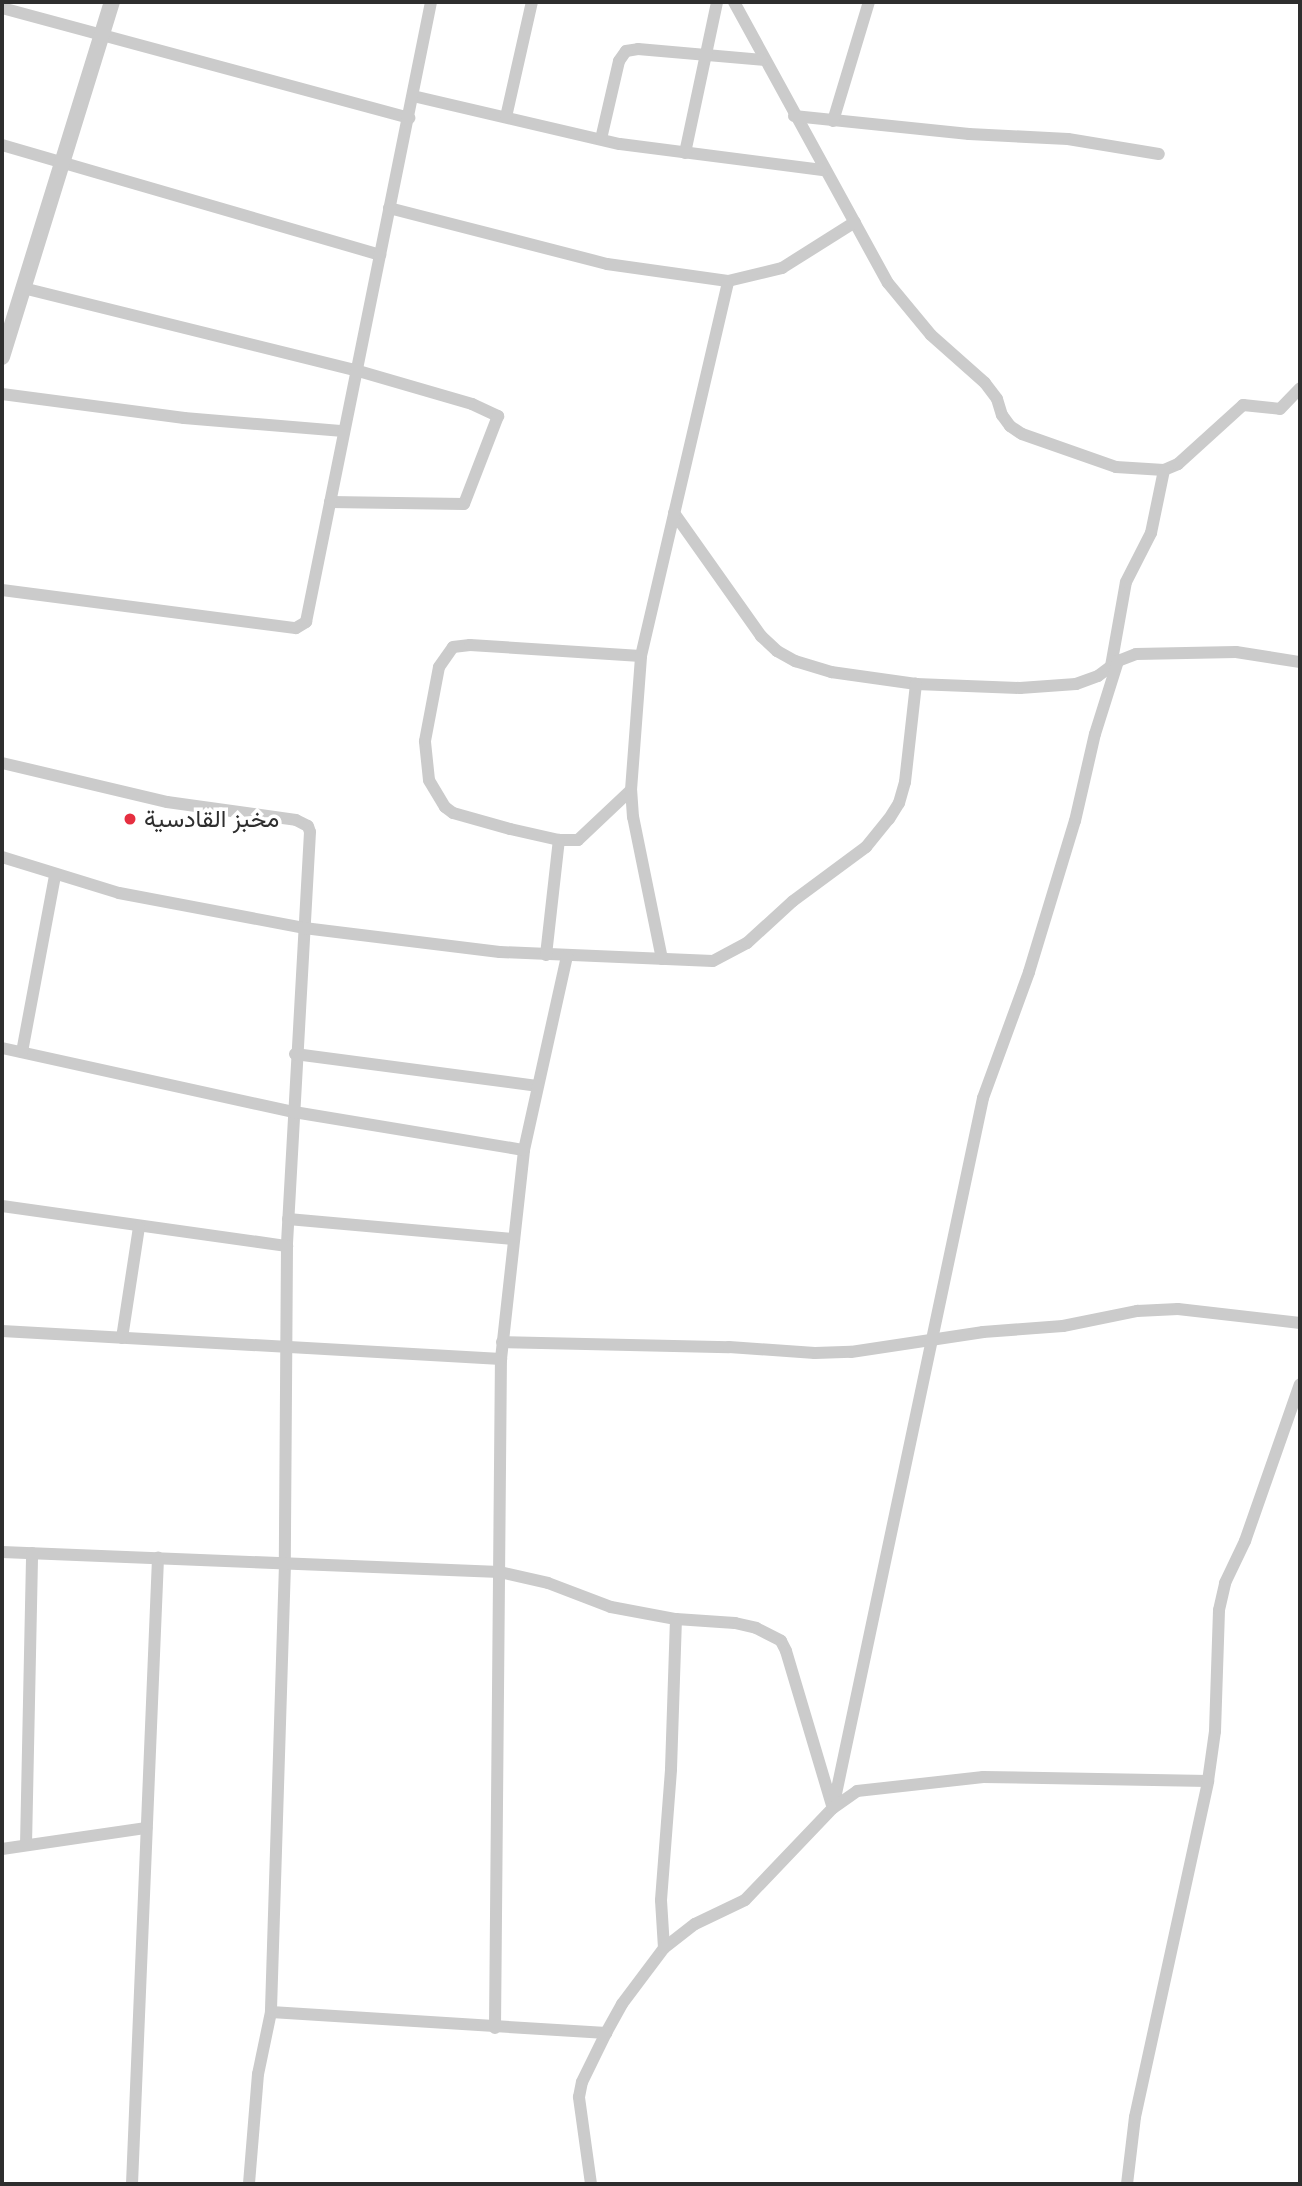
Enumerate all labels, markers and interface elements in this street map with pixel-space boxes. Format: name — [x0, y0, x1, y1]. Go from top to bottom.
place label: مخبز القادسية — [144, 805, 279, 833]
marker: مخبز القادسية — [122, 811, 138, 827]

